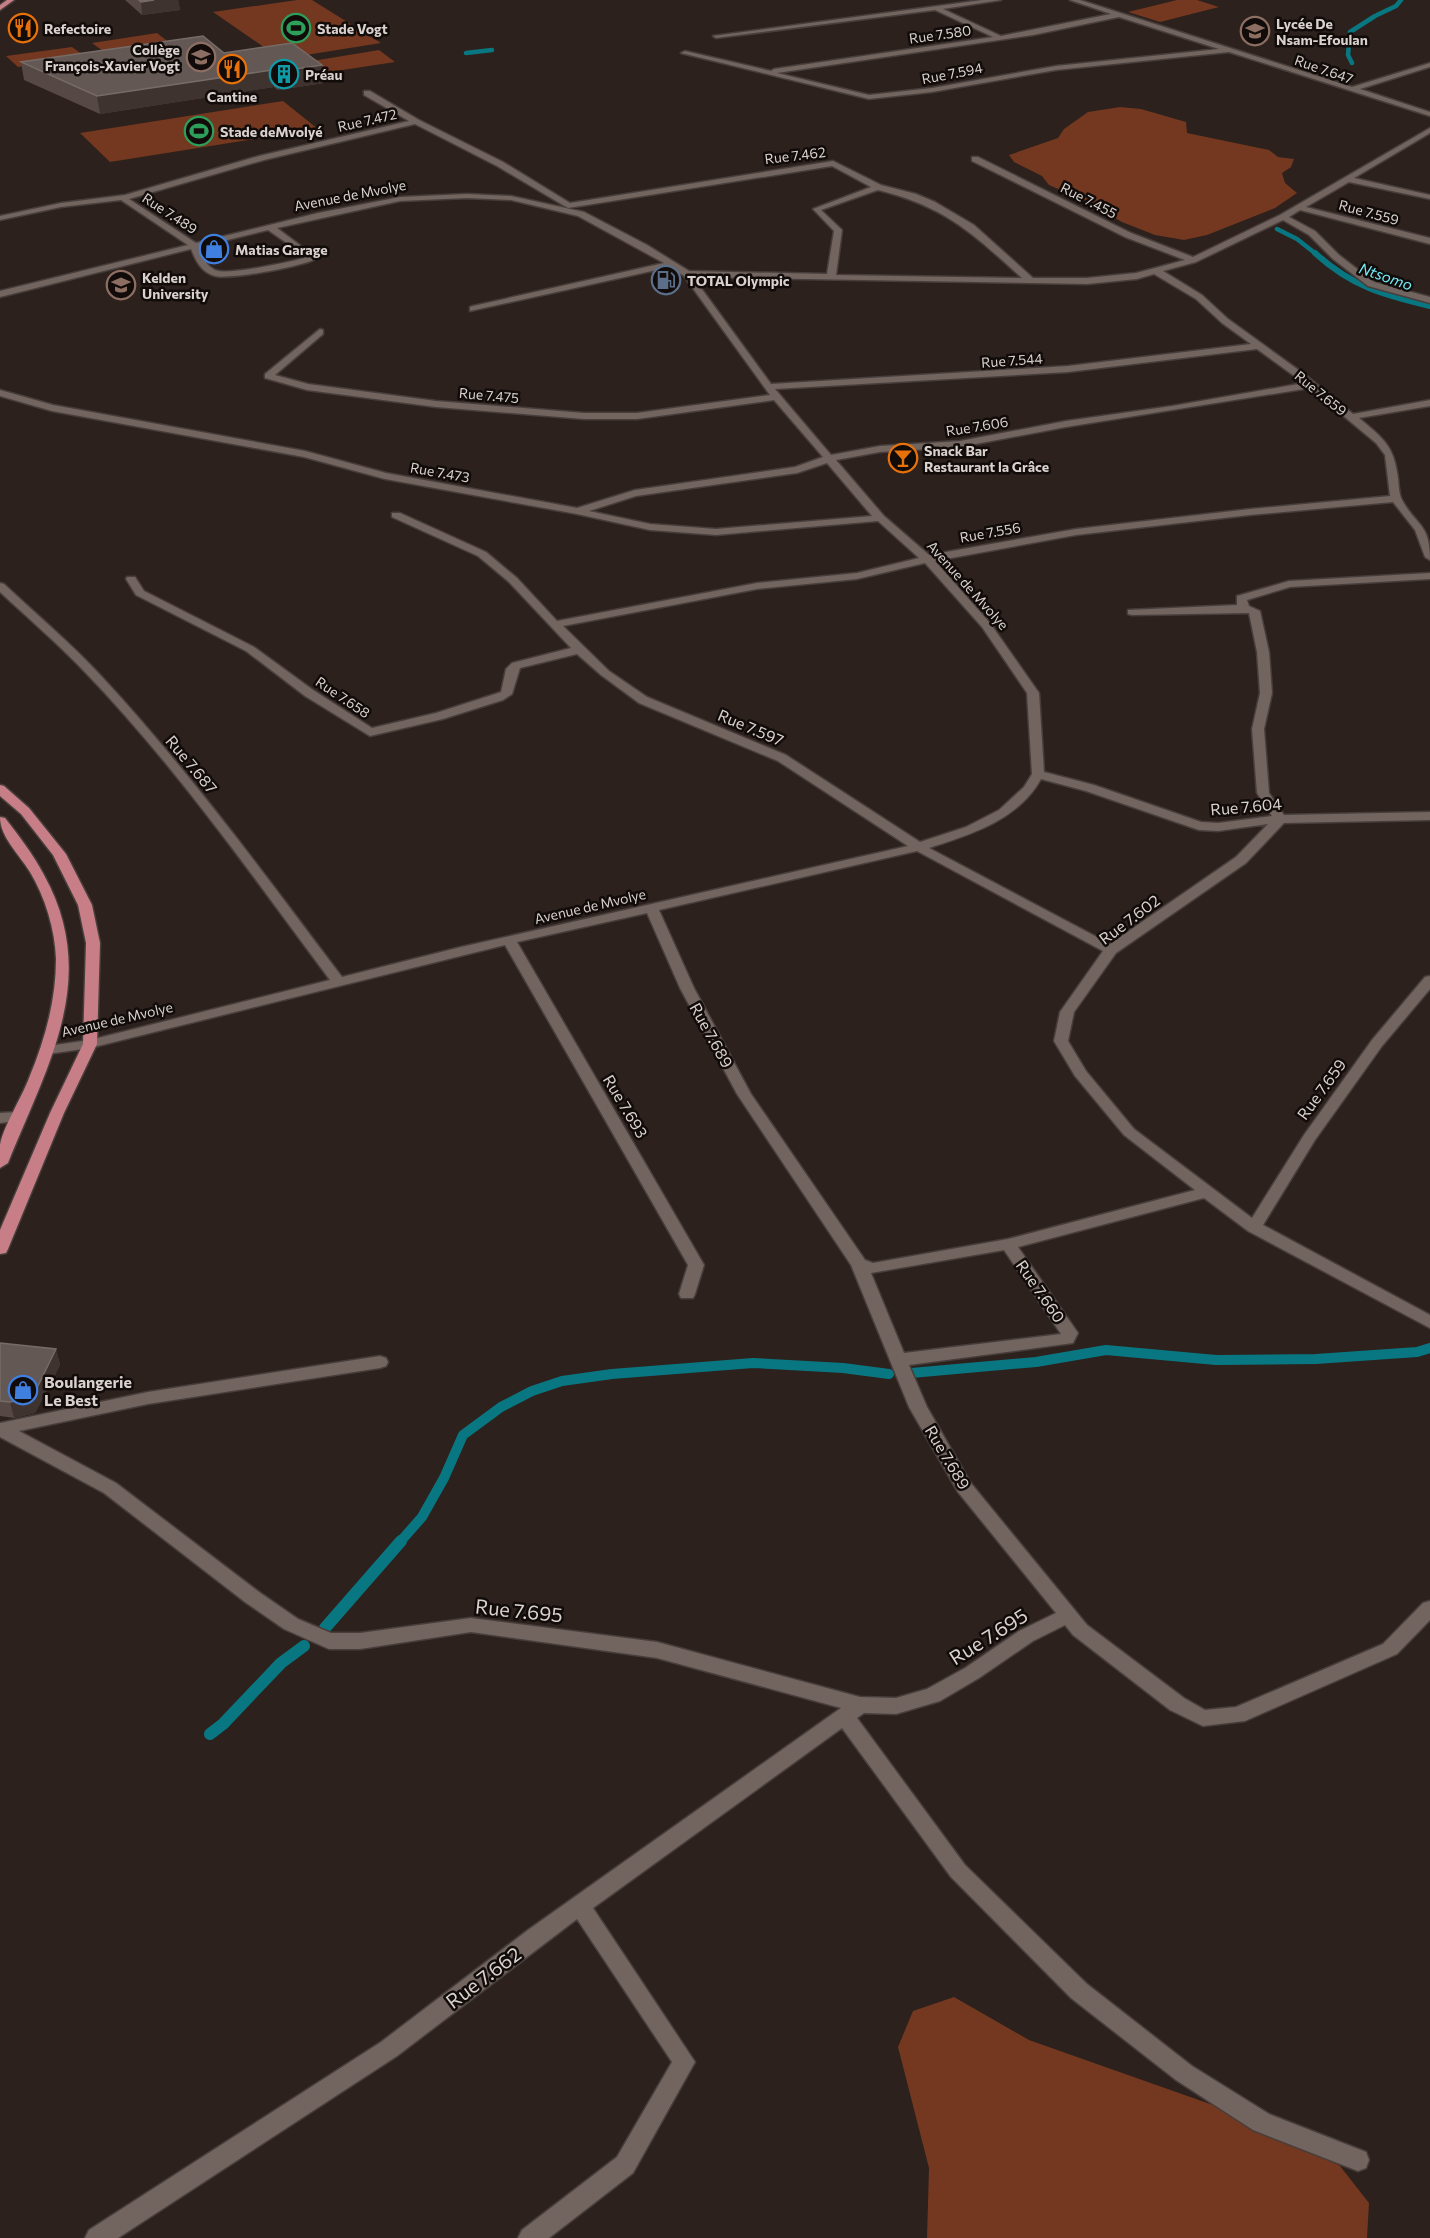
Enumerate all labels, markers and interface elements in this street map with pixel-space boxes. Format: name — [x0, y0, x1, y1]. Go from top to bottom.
restaurant icon: Refectoire — [7, 12, 39, 44]
sports icon: Stade Vogt — [280, 12, 312, 44]
school or university icon: Lycée De Nsam-Efoulan — [1239, 15, 1271, 47]
place label: Lycée De Nsam-Efoulan — [1276, 15, 1368, 48]
place label: Refectoire — [44, 20, 111, 37]
place label: Stade Vogt — [317, 20, 388, 37]
street label: Rue 7.580 — [908, 21, 972, 47]
place label: Collège François-Xavier Vogt — [45, 41, 180, 74]
school or university icon: Collège François-Xavier Vogt — [185, 41, 217, 73]
street label: Rue 7.647 — [1293, 51, 1355, 87]
restaurant icon: Cantine — [216, 53, 248, 85]
building icon: Préau — [268, 58, 300, 90]
street label: Rue 7.594 — [920, 59, 985, 87]
place label: Préau — [305, 66, 342, 83]
place label: Cantine — [207, 88, 257, 105]
street label: Rue 7.472 — [336, 105, 398, 135]
sports icon: Stade deMvolyé — [183, 115, 215, 147]
place label: Stade deMvolyé — [220, 123, 323, 140]
street label: Rue 7.462 — [764, 143, 827, 167]
street label: Avenue de Mvolye — [293, 176, 407, 214]
street label: Rue 7.455 — [1058, 179, 1120, 221]
street label: Rue 7.489 — [139, 189, 201, 237]
street label: Rue 7.559 — [1337, 196, 1401, 228]
shop icon: Matias Garage — [198, 233, 230, 265]
place label: Matias Garage — [235, 241, 328, 258]
water label: Ntsomo — [1357, 258, 1415, 294]
fuel station icon: TOTAL Olympic — [650, 264, 682, 296]
school or university icon: Kelden University — [105, 269, 137, 301]
place label: Kelden University — [142, 269, 209, 302]
place label: TOTAL Olympic — [687, 272, 790, 289]
street label: Rue 7.544 — [981, 349, 1044, 371]
street label: Rue 7.659 — [1292, 367, 1350, 419]
street label: Rue 7.475 — [458, 384, 520, 406]
street label: Rue 7.606 — [945, 413, 1009, 439]
bar icon: Snack Bar Restaurant la Grâce — [887, 442, 919, 474]
place label: Snack Bar Restaurant la Grâce — [924, 442, 1049, 475]
street label: Rue 7.473 — [409, 458, 471, 486]
street label: Rue 7.556 — [958, 518, 1022, 546]
street label: Avenue de Mvolye — [924, 537, 1012, 633]
street label: Rue 7.658 — [313, 673, 373, 721]
street label: Rue 7.597 — [715, 705, 787, 749]
street label: Rue 7.687 — [162, 731, 222, 797]
street label: Rue 7.604 — [1209, 793, 1283, 819]
street label: Avenue de Mvolye — [533, 885, 647, 927]
street label: Rue 7.602 — [1095, 890, 1163, 948]
street label: Avenue de Mvolye — [60, 998, 174, 1040]
street label: Rue 7.689 — [686, 999, 738, 1071]
street label: Rue 7.659 — [1293, 1055, 1349, 1123]
street label: Rue 7.693 — [600, 1071, 652, 1141]
street label: Rue 7.660 — [1013, 1256, 1069, 1326]
place label: Boulangerie Le Best — [44, 1372, 132, 1409]
shop icon: Boulangerie Le Best — [7, 1374, 39, 1406]
street label: Rue 7.689 — [922, 1422, 974, 1492]
street label: Rue 7.695 — [474, 1593, 564, 1627]
street label: Rue 7.695 — [944, 1603, 1032, 1669]
street label: Rue 7.662 — [441, 1941, 525, 2013]

